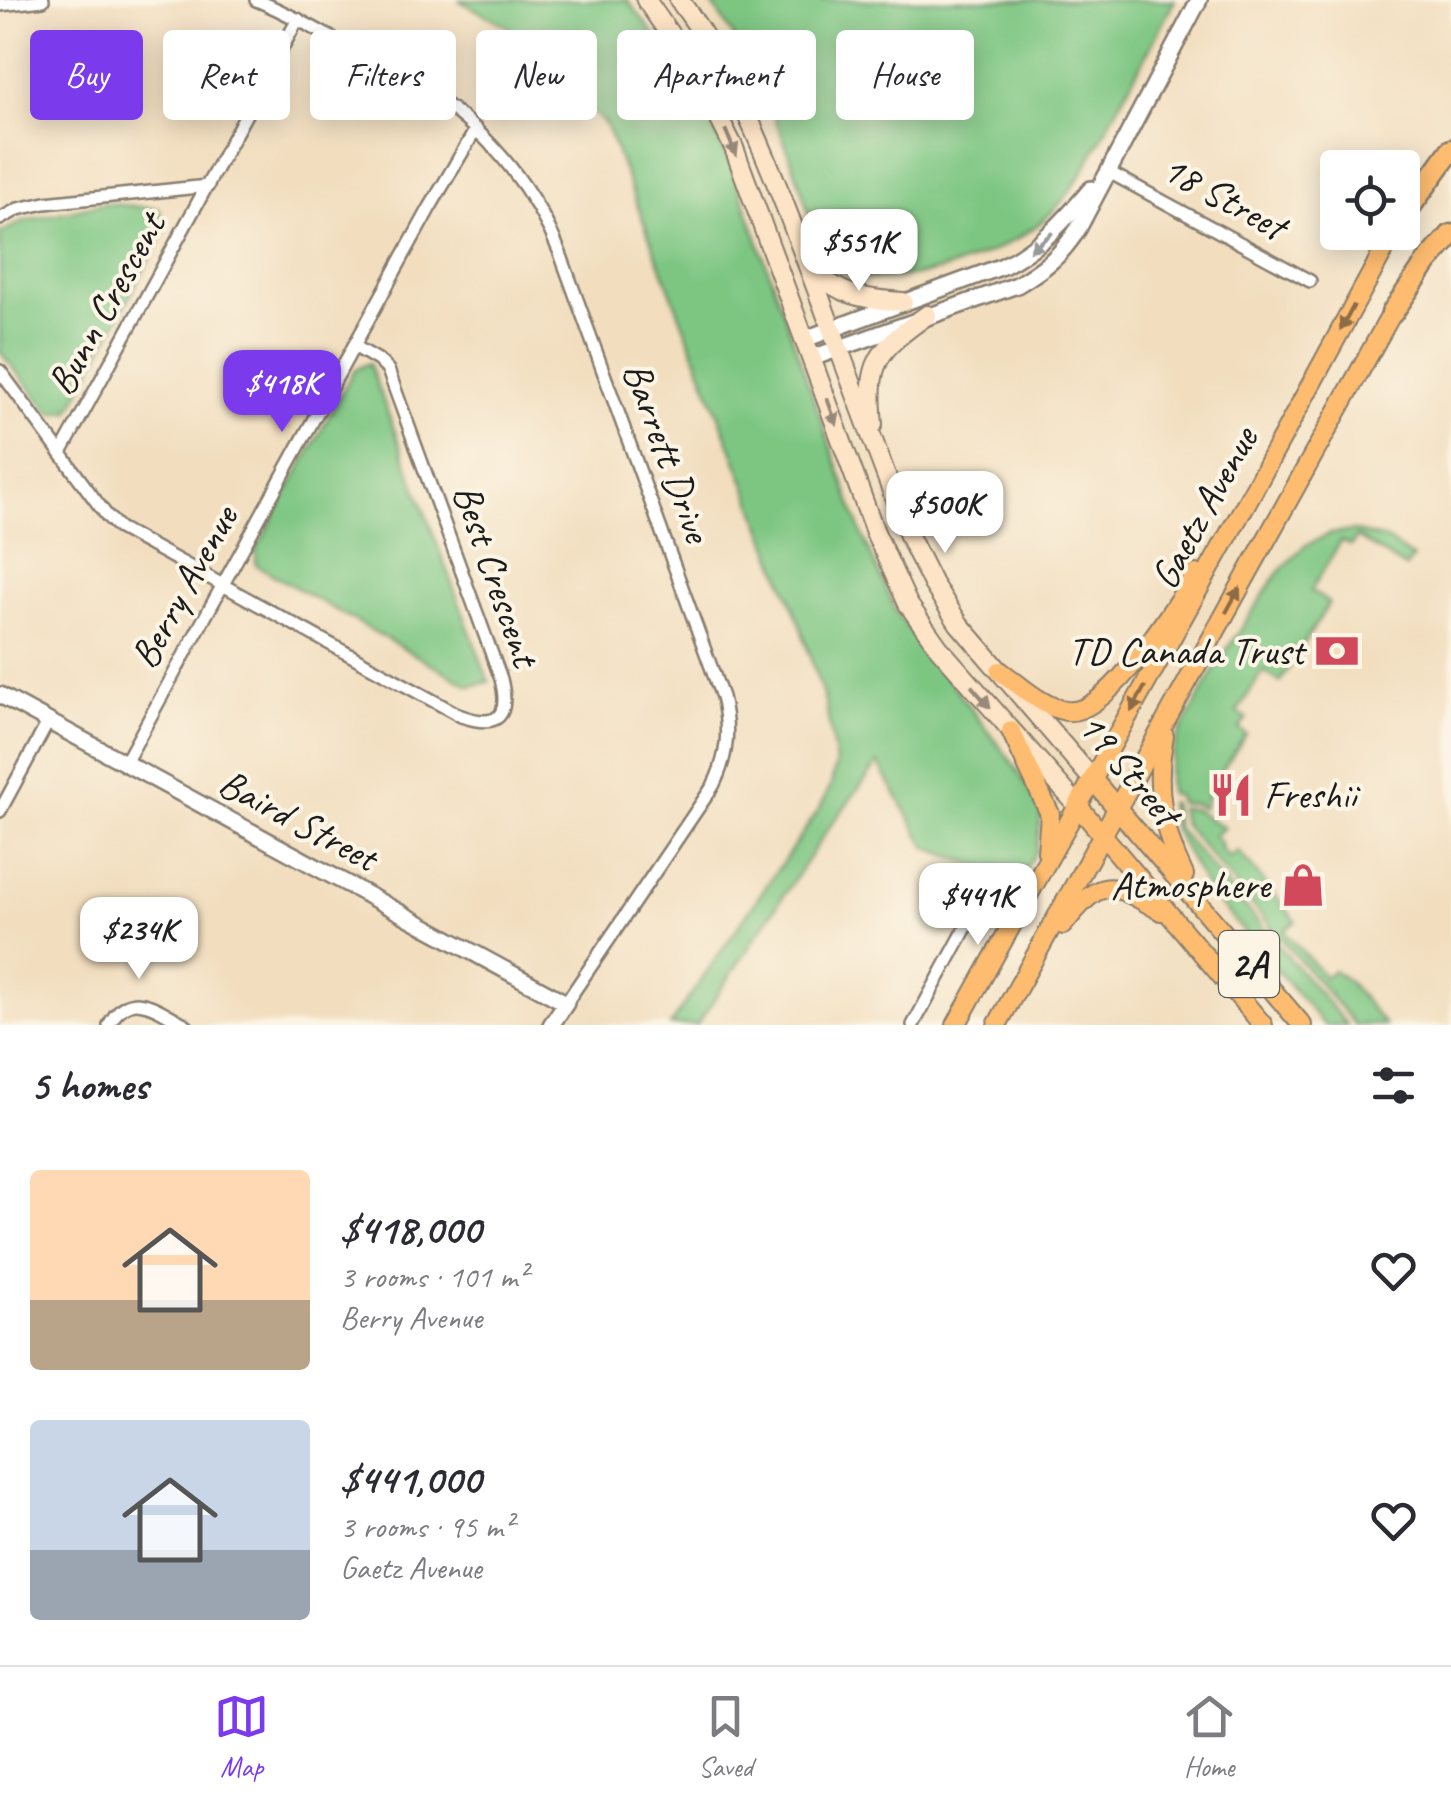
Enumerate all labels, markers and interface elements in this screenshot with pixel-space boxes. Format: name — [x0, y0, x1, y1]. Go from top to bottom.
chip: Buy — [30, 30, 143, 120]
chip: Rent — [163, 30, 290, 120]
chip: Filters — [310, 30, 456, 120]
chip: New — [476, 30, 597, 120]
chip: Apartment — [617, 30, 816, 120]
chip: House — [836, 30, 974, 120]
one-way arrow — [723, 128, 739, 158]
street label: 18 Street — [1154, 143, 1299, 254]
map controls — [1320, 150, 1420, 250]
button: locate — [1320, 150, 1420, 250]
street label: Bunn Crescent — [36, 201, 178, 404]
pin: $551K — [789, 209, 929, 294]
text: $551K — [823, 221, 895, 262]
one-way arrow — [1028, 231, 1053, 252]
one-way arrow — [1339, 304, 1356, 333]
pin: $418K — [212, 350, 352, 435]
street label: Barrett Drive — [611, 355, 724, 551]
text: $418K — [245, 362, 319, 403]
one-way arrow — [825, 398, 840, 428]
street label: Gaetz Avenue — [1139, 416, 1270, 598]
pin: $500K — [875, 471, 1015, 556]
street label: Best Crescent — [442, 478, 552, 676]
text: $500K — [908, 483, 982, 524]
street label: Berry Avenue — [119, 494, 250, 677]
one-way arrow — [1224, 586, 1241, 615]
place label: TD Canada Trust — [1068, 626, 1308, 676]
bank icon: TD Canada Trust — [1313, 627, 1361, 675]
one-way arrow — [970, 684, 992, 709]
one-way arrow — [1130, 685, 1148, 713]
street label: 19 Street — [1067, 702, 1195, 840]
street label: Baird Street — [210, 758, 389, 884]
place label: Freshii — [1264, 770, 1360, 820]
restaurant icon: Freshii — [1207, 771, 1255, 819]
place label: Atmosphere — [1111, 860, 1273, 910]
shop icon: Atmosphere — [1279, 861, 1327, 909]
pin: $441K — [908, 863, 1048, 948]
text: $441K — [941, 875, 1015, 916]
pin: $234K — [69, 897, 209, 982]
text: $234K — [102, 909, 176, 950]
road number: 2A — [1219, 931, 1279, 997]
icon: filters — [1366, 1058, 1421, 1113]
text: 5 homes — [30, 1059, 148, 1112]
text: $418,000 — [340, 1203, 481, 1256]
icon: home — [110, 1210, 230, 1330]
icon: heart — [1366, 1243, 1421, 1298]
text: 3 rooms · 101 m² — [340, 1256, 527, 1297]
text: Berry Avenue — [340, 1297, 482, 1338]
text: $441,000 — [340, 1453, 481, 1506]
icon: home — [110, 1460, 230, 1580]
icon: heart — [1366, 1493, 1421, 1548]
text: 3 rooms · 95 m² — [340, 1506, 513, 1547]
text: Gaetz Avenue — [340, 1547, 482, 1588]
tab: Map — [214, 1689, 269, 1784]
tab: Saved — [698, 1689, 753, 1784]
tab: Home — [1182, 1689, 1237, 1784]

